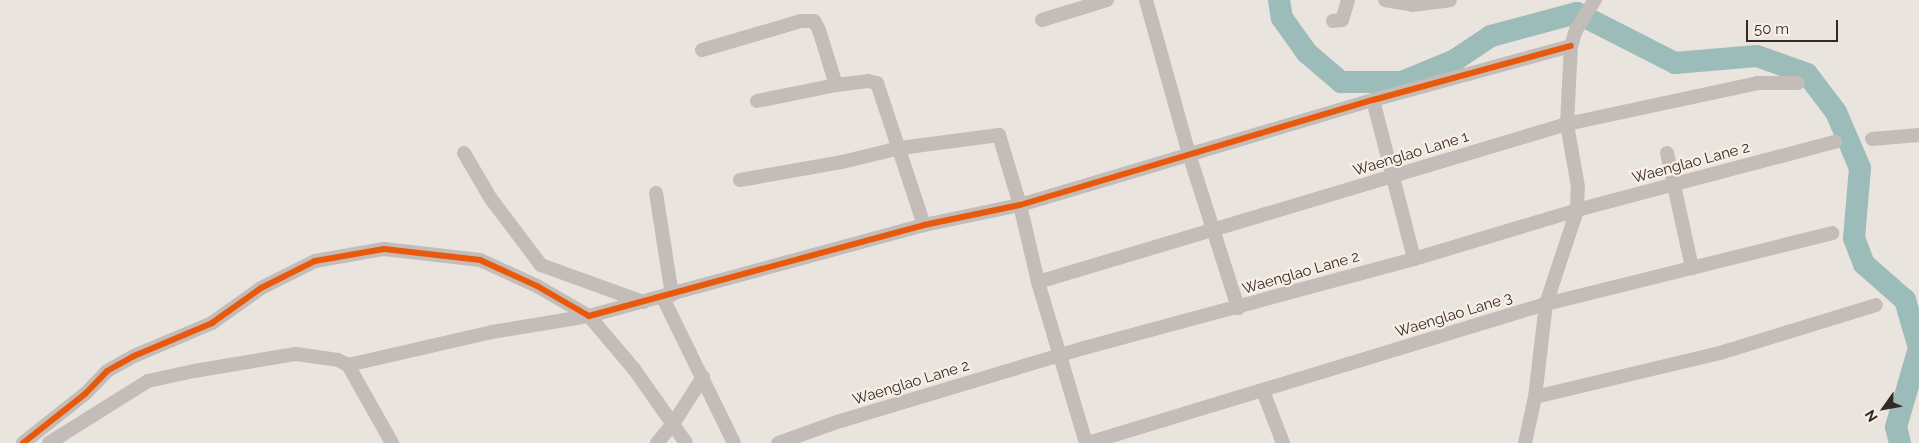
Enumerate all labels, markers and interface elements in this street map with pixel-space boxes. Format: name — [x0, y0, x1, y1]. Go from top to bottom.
scale bar — [1749, 10, 1842, 42]
text: 50 m — [1754, 20, 1789, 38]
street label: Waenglao Lane 1 — [1351, 128, 1471, 180]
street label: Waenglao Lane 2 — [1630, 139, 1752, 187]
street label: Waenglao Lane 2 — [1240, 248, 1362, 298]
street label: Waenglao Lane 3 — [1393, 289, 1515, 341]
street label: Waenglao Lane 2 — [851, 357, 971, 409]
north arrow — [1859, 383, 1909, 433]
text: N — [1862, 407, 1881, 425]

